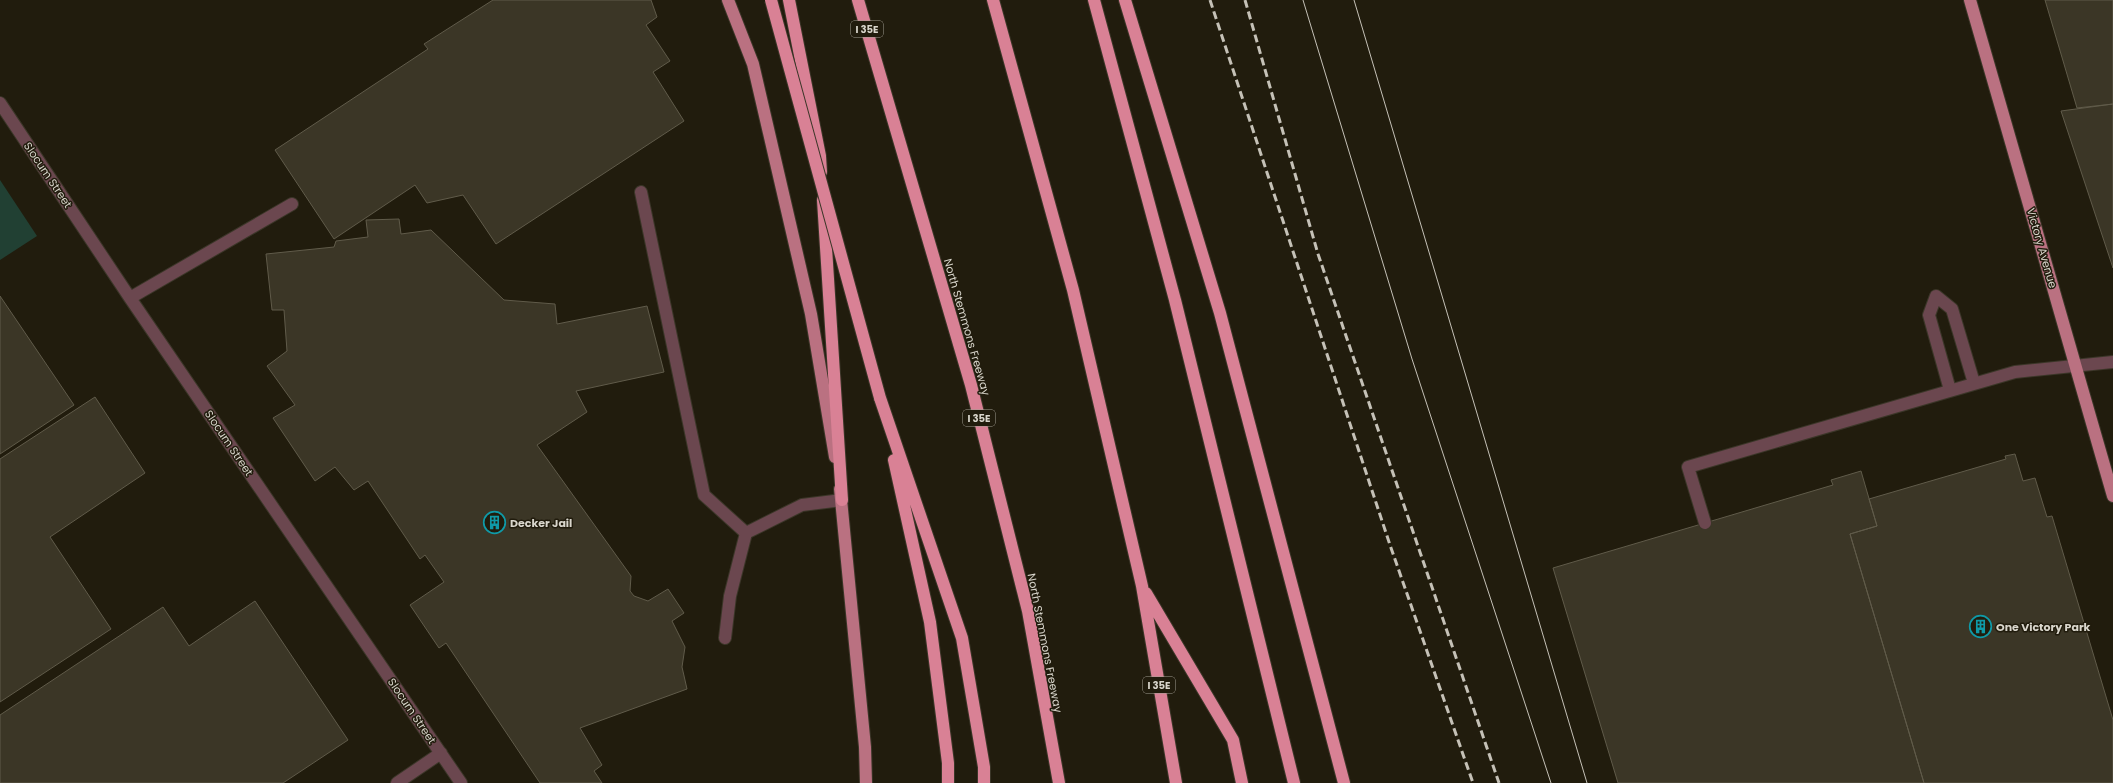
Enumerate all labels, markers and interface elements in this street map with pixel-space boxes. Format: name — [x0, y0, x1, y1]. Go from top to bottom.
road number: I 35E — [851, 21, 883, 37]
street label: Slocum Street — [20, 139, 76, 211]
street label: Victory Avenue — [2023, 206, 2061, 290]
street label: North Stemmons Freeway — [940, 257, 994, 398]
street label: Slocum Street — [201, 407, 257, 479]
road number: I 35E — [963, 410, 995, 426]
building icon: Decker Jail — [481, 510, 507, 536]
place label: Decker Jail — [510, 515, 572, 531]
street label: North Stemmons Freeway — [1024, 572, 1067, 715]
building icon: One Victory Park — [1968, 614, 1994, 640]
place label: One Victory Park — [1996, 619, 2091, 635]
street label: Slocum Street — [384, 675, 440, 747]
road number: I 35E — [1143, 677, 1175, 693]

